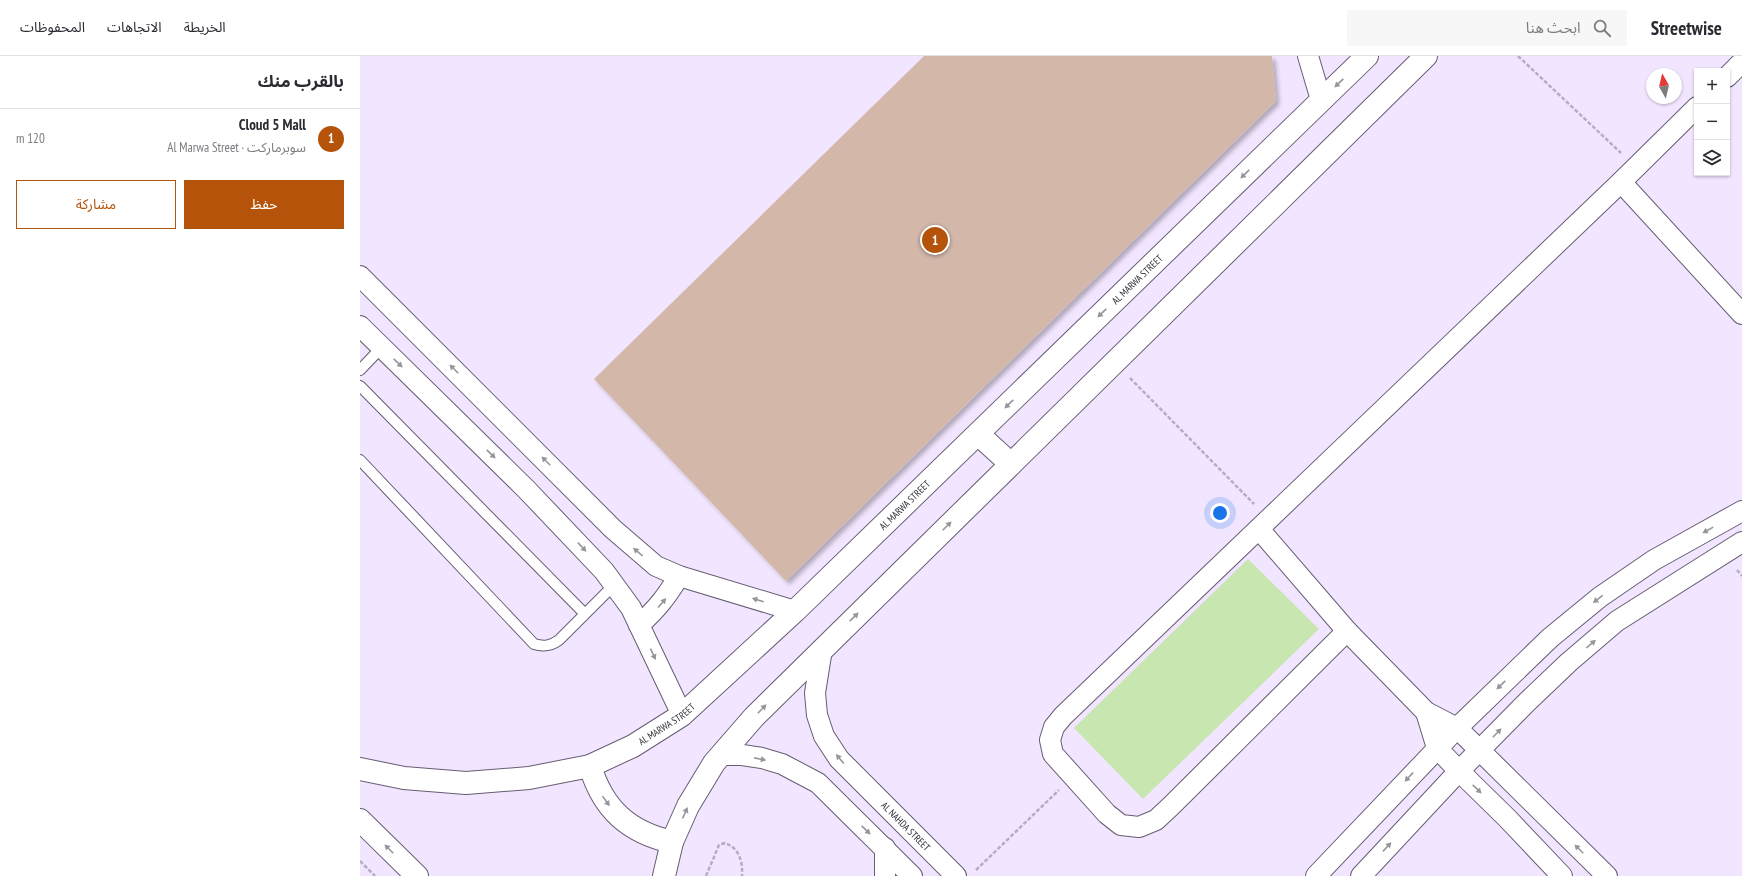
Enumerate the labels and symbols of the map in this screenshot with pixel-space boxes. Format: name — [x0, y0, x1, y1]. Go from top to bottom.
north arrow — [1646, 68, 1682, 104]
one-way arrow — [1334, 78, 1344, 88]
one-way arrow — [1240, 169, 1250, 179]
pin: 1 — [922, 225, 948, 255]
street label: AL MARWA STREET — [1109, 251, 1166, 307]
one-way arrow — [1097, 308, 1107, 318]
one-way arrow — [393, 358, 403, 368]
one-way arrow — [449, 364, 459, 374]
one-way arrow — [1004, 399, 1014, 409]
one-way arrow — [486, 449, 496, 459]
one-way arrow — [541, 456, 551, 466]
street label: AL MARWA STREET — [876, 477, 933, 532]
your location — [1210, 503, 1230, 523]
one-way arrow — [942, 521, 952, 531]
one-way arrow — [1702, 526, 1714, 533]
one-way arrow — [577, 542, 586, 552]
one-way arrow — [634, 548, 643, 557]
one-way arrow — [1593, 595, 1604, 603]
one-way arrow — [657, 597, 666, 608]
one-way arrow — [751, 597, 763, 603]
one-way arrow — [849, 612, 859, 622]
one-way arrow — [1585, 639, 1596, 648]
one-way arrow — [650, 648, 656, 660]
one-way arrow — [1496, 680, 1506, 690]
street label: AL MARWA STREET — [636, 700, 698, 748]
one-way arrow — [757, 704, 767, 714]
one-way arrow — [1492, 728, 1502, 738]
one-way arrow — [836, 753, 845, 764]
one-way arrow — [754, 756, 767, 762]
one-way arrow — [1405, 772, 1414, 783]
one-way arrow — [1472, 784, 1482, 794]
one-way arrow — [602, 796, 610, 806]
street label: AL NAHDA STREET — [879, 799, 934, 854]
one-way arrow — [682, 807, 688, 818]
one-way arrow — [861, 825, 871, 835]
one-way arrow — [1383, 842, 1392, 853]
one-way arrow — [384, 844, 394, 854]
one-way arrow — [1574, 844, 1584, 854]

